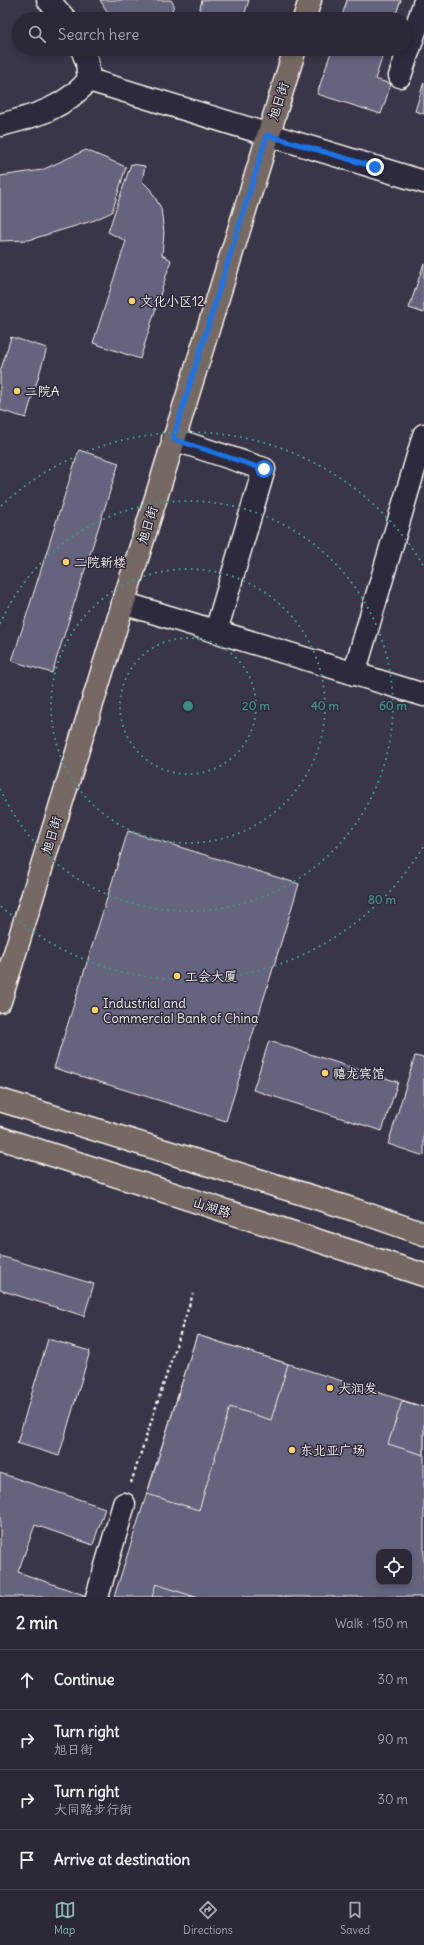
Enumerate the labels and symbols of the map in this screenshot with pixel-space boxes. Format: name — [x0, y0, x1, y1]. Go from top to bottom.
street label: 旭日街 — [264, 80, 293, 122]
route end — [366, 158, 384, 176]
place label: 文化小区12 — [140, 293, 204, 310]
marker: 文化小区12 — [127, 296, 137, 306]
place label: 二院A — [25, 383, 59, 400]
marker: 二院A — [12, 386, 22, 396]
route start — [255, 460, 273, 478]
street label: 旭日街 — [134, 504, 161, 546]
place label: 二院新楼 — [74, 554, 126, 571]
marker: 二院新楼 — [61, 557, 71, 567]
text: 20 m — [242, 698, 270, 713]
text: 40 m — [311, 698, 340, 713]
text: 60 m — [379, 698, 408, 713]
centre of rings — [181, 699, 195, 713]
street label: 旭日街 — [38, 814, 65, 856]
text: 80 m — [368, 892, 397, 907]
place label: 工会大厦 — [185, 968, 237, 985]
marker: 工会大厦 — [172, 971, 182, 981]
place label: Industrial and Commercial Bank of China — [103, 995, 258, 1027]
marker: Industrial and Commercial Bank of China — [90, 1005, 100, 1015]
place label: 禧龙宾馆 — [333, 1065, 385, 1082]
marker: 禧龙宾馆 — [320, 1068, 330, 1078]
street label: 山湖路 — [191, 1193, 233, 1222]
place label: 大润发 — [338, 1380, 377, 1397]
marker: 大润发 — [325, 1383, 335, 1393]
place label: 东北亚广场 — [300, 1442, 365, 1459]
marker: 东北亚广场 — [287, 1445, 297, 1455]

